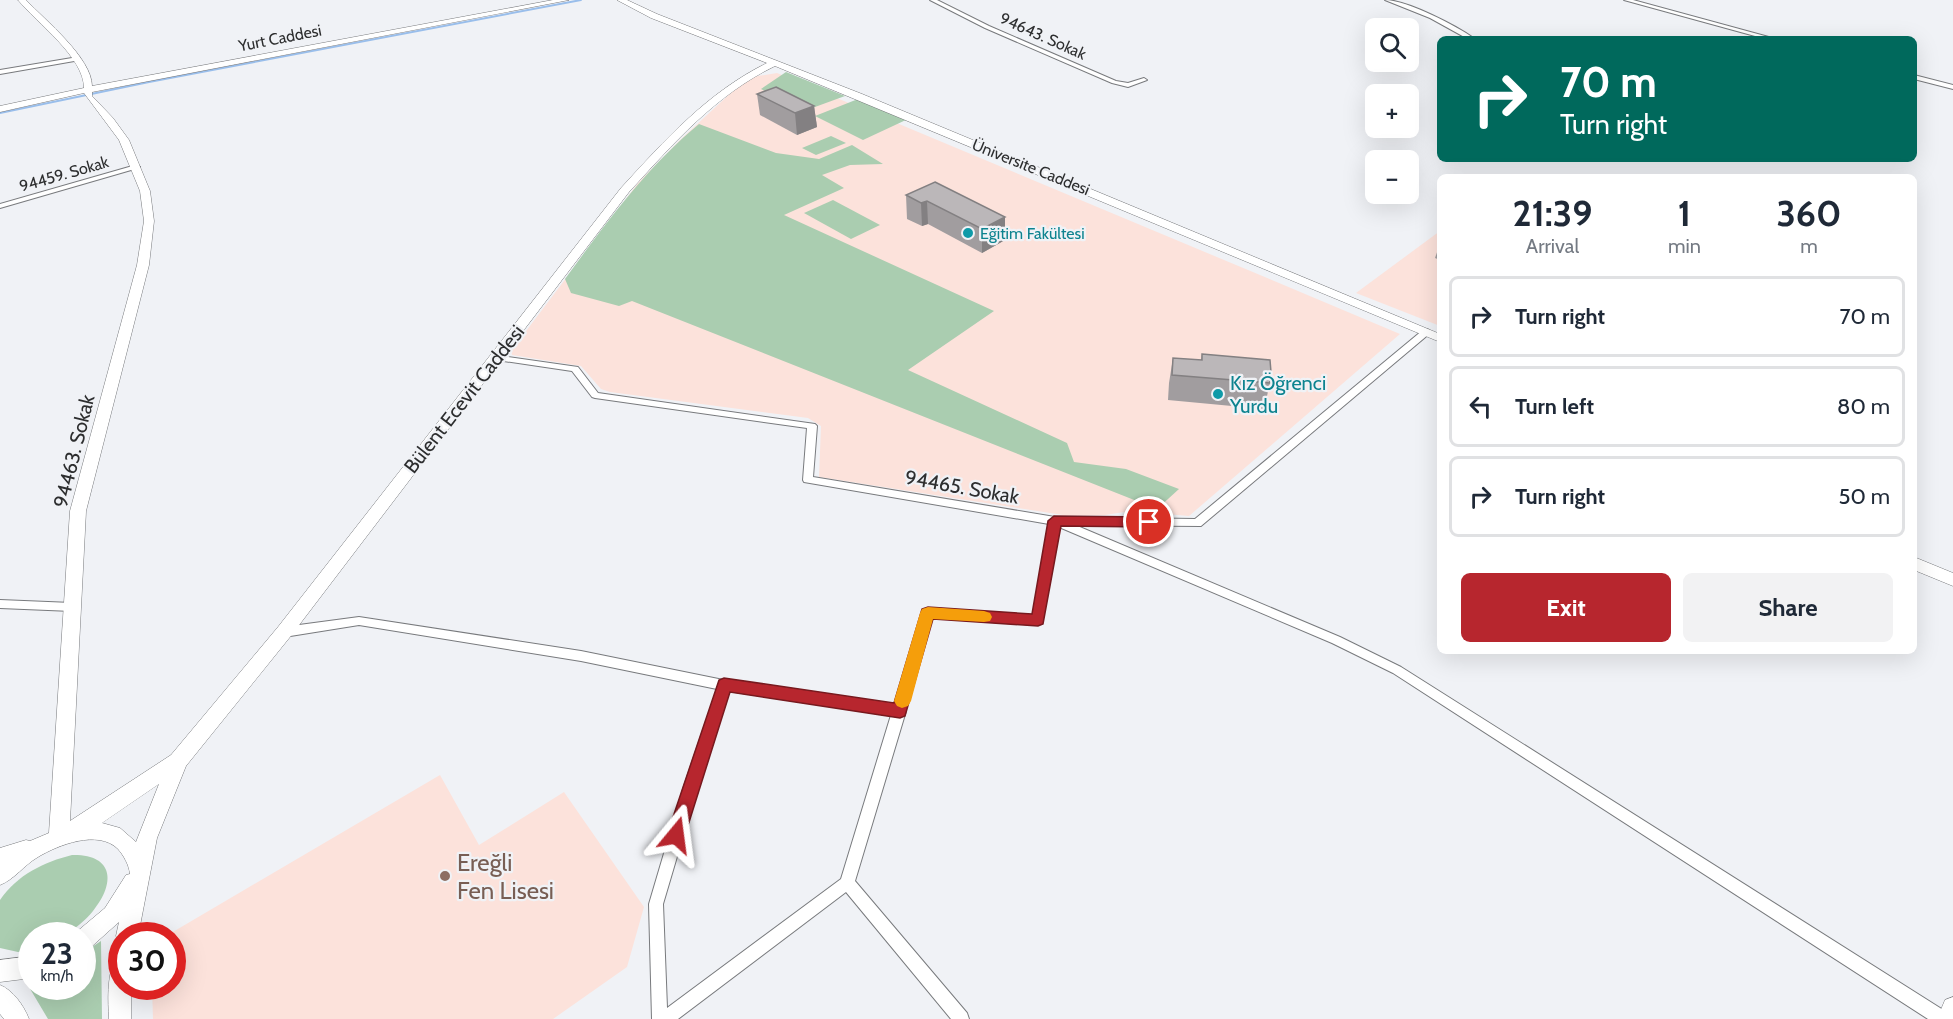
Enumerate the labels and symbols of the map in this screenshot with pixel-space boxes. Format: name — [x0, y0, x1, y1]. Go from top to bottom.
street label: 94643. Sokak — [997, 9, 1090, 64]
street label: Yurt Caddesi — [236, 21, 323, 56]
street label: Üniversite Caddesi — [969, 135, 1093, 199]
street label: 94459. Sokak — [17, 152, 112, 196]
place label: Eğitim Fakültesi — [980, 224, 1085, 243]
marker: Eğitim Fakültesi — [961, 226, 975, 240]
street label: Bülent Ecevit Caddesi — [399, 320, 529, 478]
place label: Kız Öğrenci Yurdu — [1229, 371, 1326, 418]
marker: Kız Öğrenci Yurdu — [1211, 387, 1225, 401]
street label: 94463. Sokak — [48, 392, 100, 510]
street label: 94465. Sokak — [903, 465, 1021, 509]
pin — [1123, 496, 1174, 547]
position arrow — [644, 803, 708, 867]
place label: Ereğli Fen Lisesi — [457, 848, 554, 905]
marker: Ereğli Fen Lisesi — [438, 869, 452, 883]
speed limit sign: 30 — [108, 922, 186, 1000]

